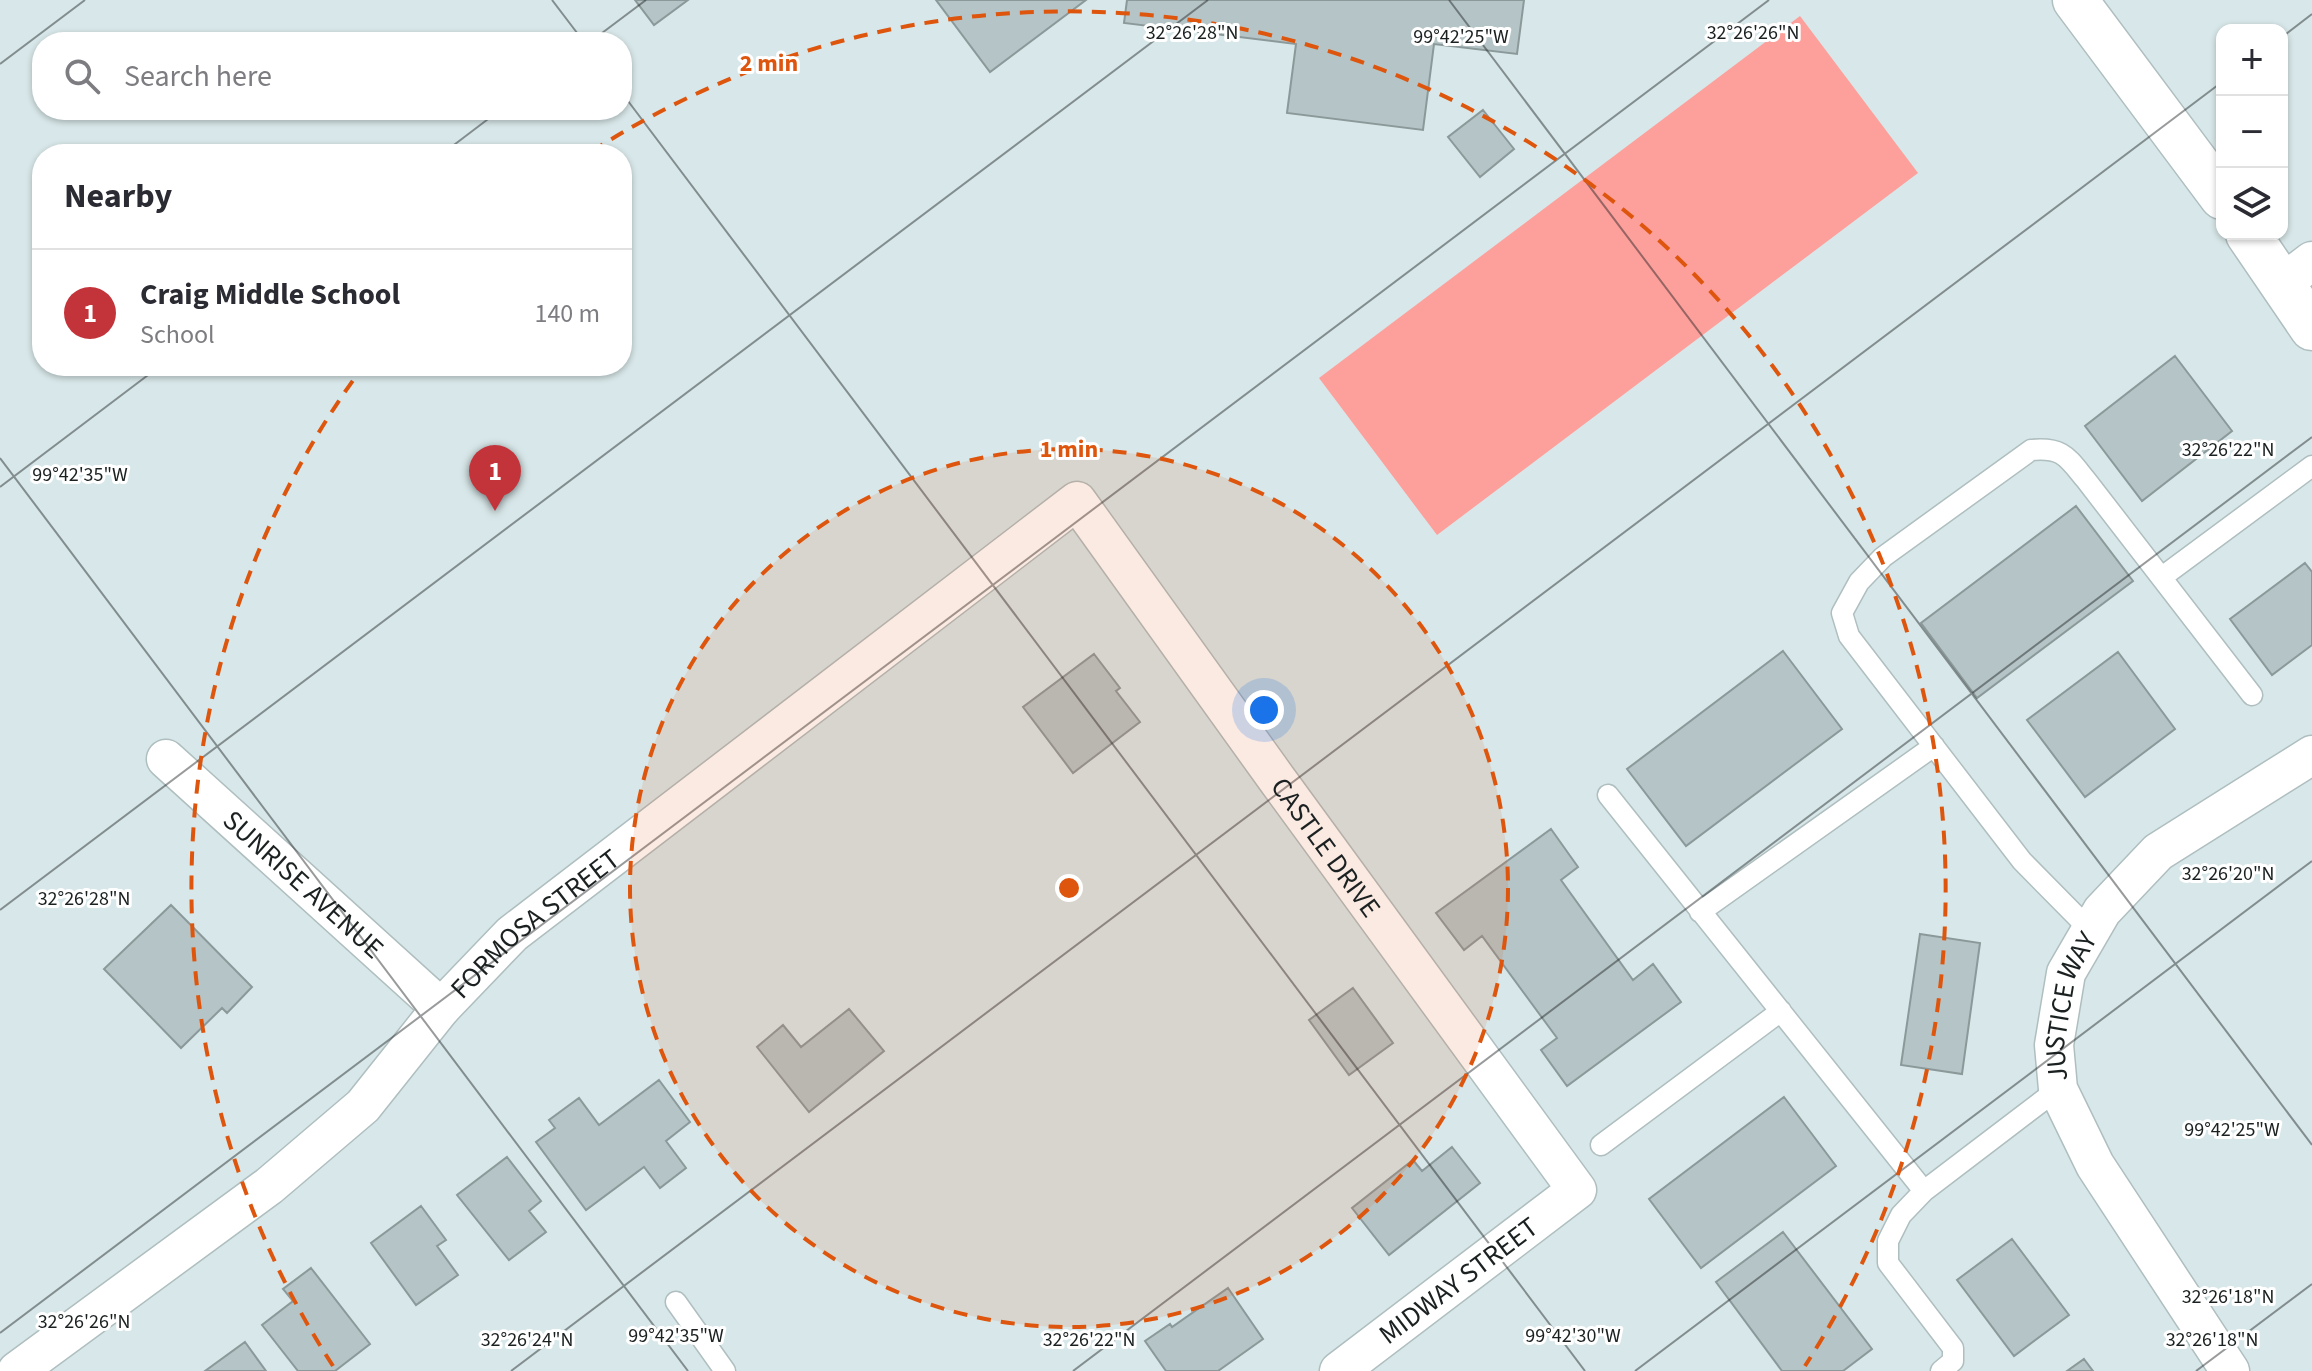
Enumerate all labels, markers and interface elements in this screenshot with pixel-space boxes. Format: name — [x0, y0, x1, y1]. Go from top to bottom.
text: 32°26'28"N — [1146, 19, 1238, 47]
text: 32°26'26"N — [1707, 19, 1799, 47]
text: 99°42'25"W — [1413, 23, 1509, 51]
map controls — [2216, 24, 2288, 240]
button: + — [2216, 24, 2288, 96]
search box — [32, 32, 632, 120]
text: 2 min — [740, 46, 798, 81]
icon: search — [60, 54, 104, 98]
text: Search here — [124, 55, 272, 98]
button: − — [2216, 96, 2288, 168]
button: layers — [2216, 168, 2288, 240]
text: Nearby — [64, 172, 172, 221]
text: Craig Middle School — [140, 273, 400, 316]
text: 1 — [83, 295, 97, 332]
text: 140 m — [534, 295, 600, 332]
text: School — [140, 316, 215, 353]
text: 1 min — [1040, 432, 1098, 467]
text: 32°26'22"N — [2182, 436, 2274, 464]
pin: 1 — [469, 445, 521, 511]
text: 99°42'35"W — [32, 461, 128, 489]
your location — [1244, 690, 1284, 730]
street label: CASTLE DRIVE — [1261, 769, 1390, 926]
street label: SUNRISE AVENUE — [214, 801, 393, 968]
street label: FORMOSA STREET — [441, 840, 628, 1008]
text: 32°26'20"N — [2182, 860, 2274, 888]
centre of rings — [1055, 874, 1083, 902]
text: 32°26'28"N — [38, 885, 130, 913]
street label: JUSTICE WAY — [2034, 924, 2107, 1083]
text: 99°42'25"W — [2184, 1116, 2280, 1144]
street label: MIDWAY STREET — [1371, 1208, 1547, 1354]
text: 32°26'18"N — [2182, 1283, 2274, 1311]
text: 32°26'26"N — [38, 1308, 130, 1336]
text: 99°42'35"W — [628, 1322, 724, 1350]
text: 99°42'30"W — [1525, 1322, 1621, 1350]
text: 32°26'24"N — [481, 1326, 573, 1354]
text: 32°26'22"N — [1043, 1326, 1135, 1354]
text: 32°26'18"N — [2166, 1326, 2258, 1354]

